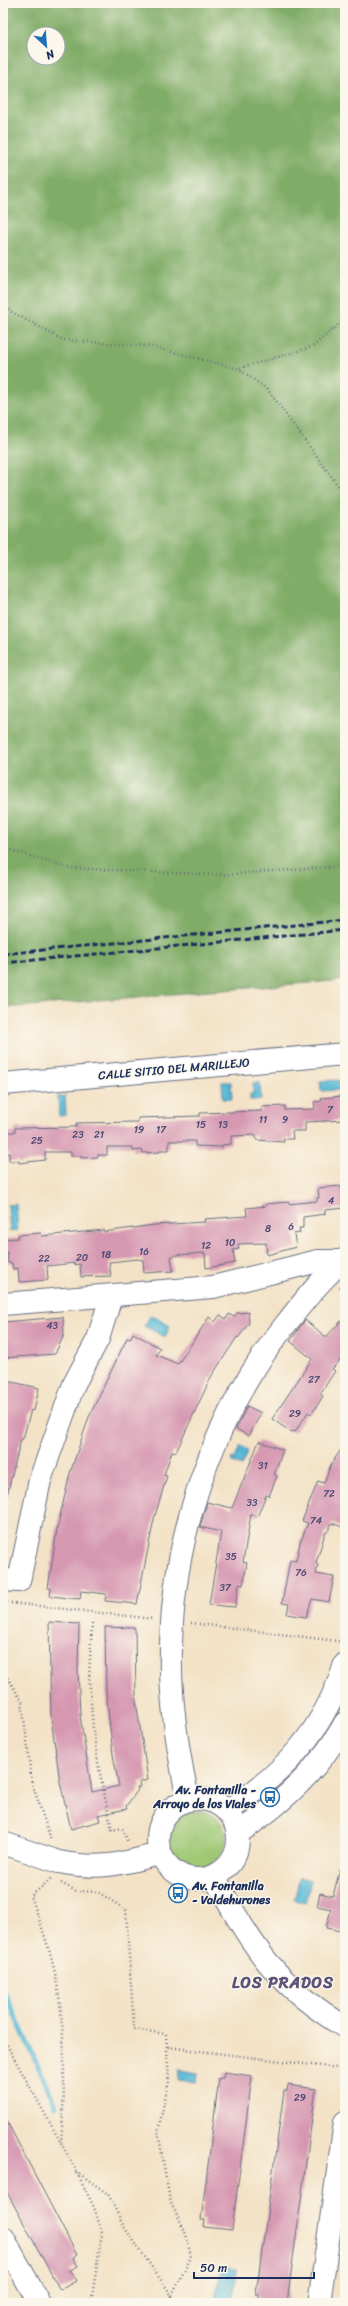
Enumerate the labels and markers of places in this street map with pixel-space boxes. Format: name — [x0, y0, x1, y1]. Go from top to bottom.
place label: Av. Fontanilla - Arroyo de los Viales — [152, 1779, 256, 1815]
bus stop icon: Av. Fontanilla - Arroyo de los Viales — [259, 1786, 281, 1808]
place label: Av. Fontanilla - Valdehurones — [191, 1875, 271, 1911]
bus stop icon: Av. Fontanilla - Valdehurones — [167, 1882, 189, 1904]

